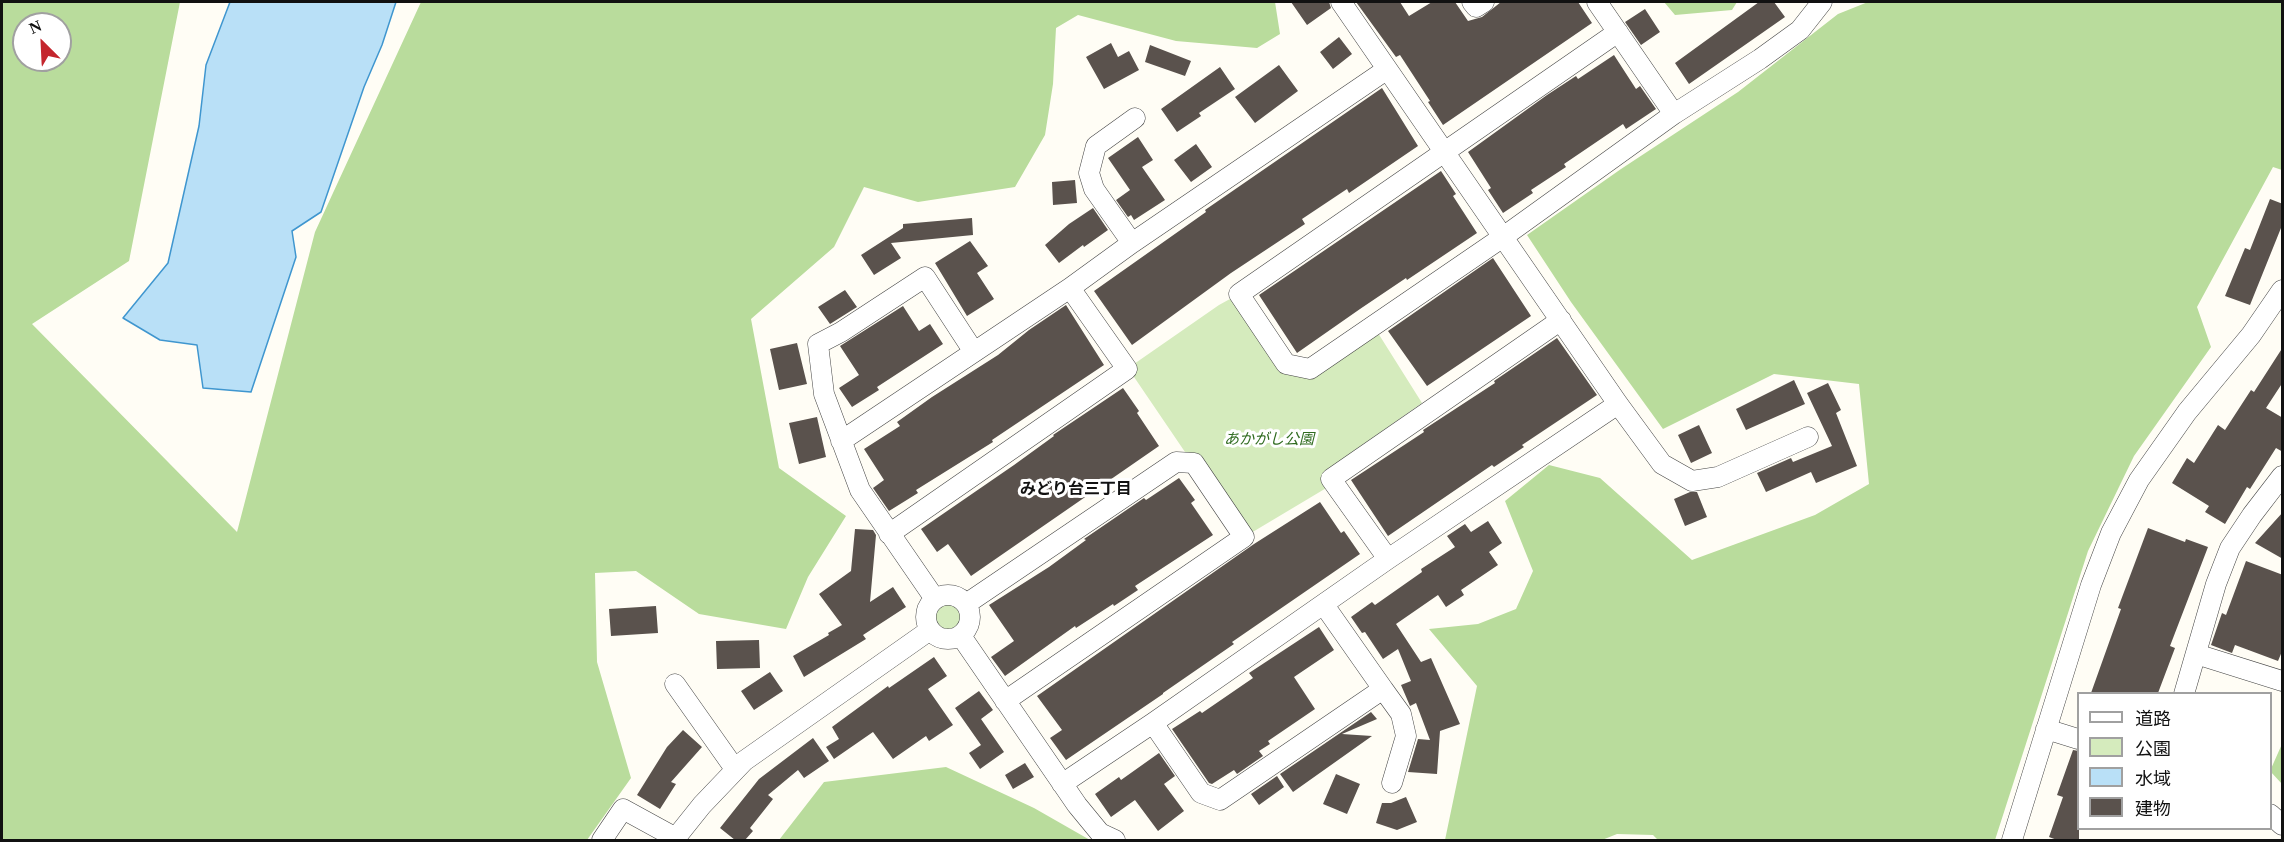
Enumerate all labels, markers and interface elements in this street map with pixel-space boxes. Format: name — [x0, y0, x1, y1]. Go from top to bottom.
north arrow — [12, 12, 72, 72]
text: N — [27, 17, 44, 37]
park label: あかがし公園 — [1224, 431, 1314, 449]
district label: みどり台三丁目 — [1020, 480, 1132, 500]
legend — [2077, 692, 2272, 830]
text: 道路 — [2135, 709, 2171, 729]
text: 公園 — [2135, 739, 2171, 759]
text: 水域 — [2135, 769, 2171, 789]
text: 建物 — [2135, 799, 2171, 819]

